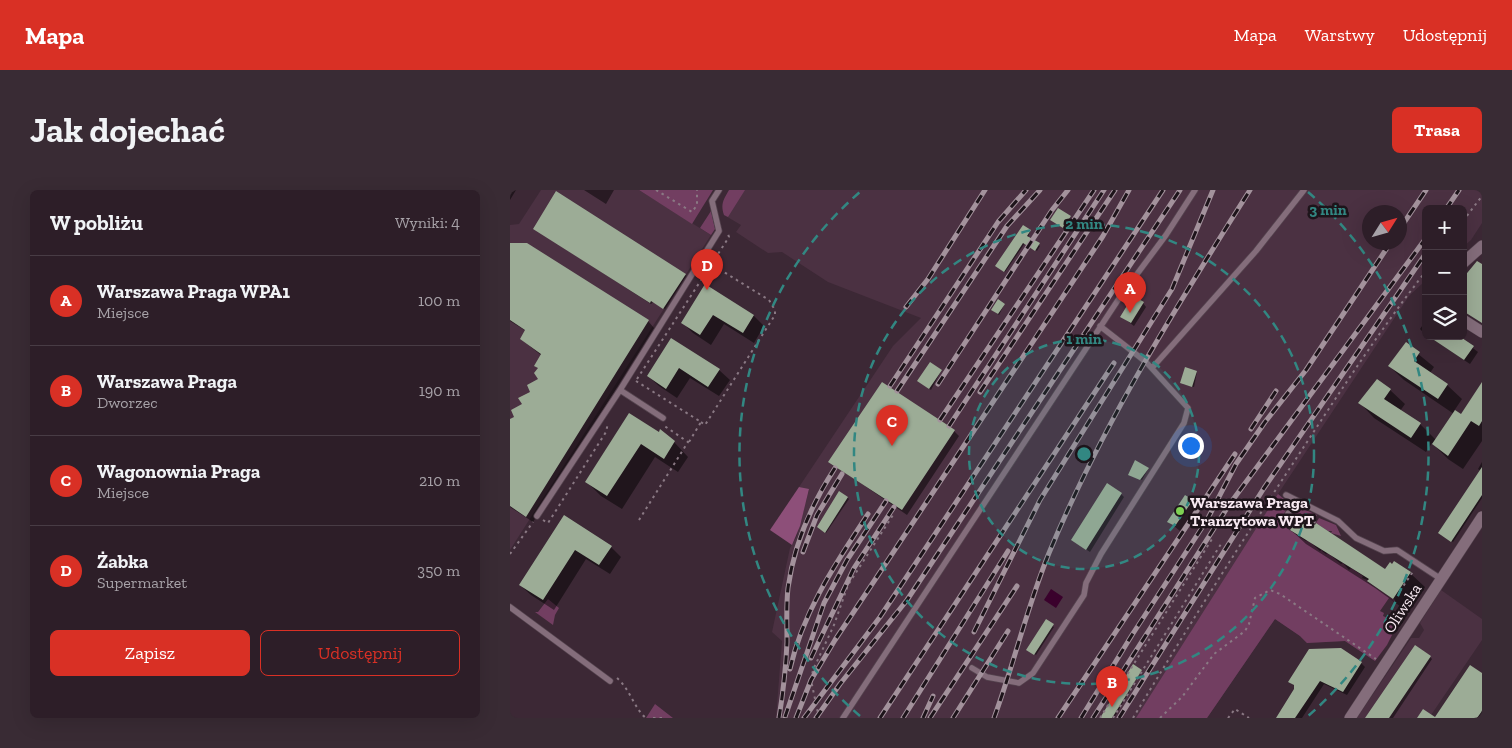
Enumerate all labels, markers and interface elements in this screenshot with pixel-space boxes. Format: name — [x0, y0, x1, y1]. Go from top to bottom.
text: Mapa — [25, 21, 84, 50]
text: Mapa — [1234, 24, 1277, 46]
text: Warstwy — [1305, 24, 1375, 46]
text: Udostępnij — [1403, 24, 1487, 46]
button: Trasa — [1392, 107, 1482, 153]
text: Jak dojechać — [30, 109, 225, 151]
text: 3 min — [1309, 201, 1347, 219]
north arrow — [1362, 205, 1407, 250]
map controls — [1422, 205, 1467, 340]
button: + — [1422, 205, 1467, 250]
text: W pobliżu — [50, 210, 143, 235]
text: Wyniki: 4 — [395, 213, 460, 232]
text: 2 min — [1065, 215, 1103, 233]
pin: D — [691, 249, 723, 290]
button: − — [1422, 250, 1467, 295]
pin: A — [1114, 272, 1146, 313]
text: Warszawa Praga WPA1 — [97, 280, 290, 303]
text: A — [61, 291, 72, 310]
text: 100 m — [418, 291, 460, 310]
button: layers — [1422, 295, 1467, 340]
text: Miejsce — [97, 303, 149, 322]
text: 1 min — [1066, 330, 1102, 348]
text: Warszawa Praga — [97, 370, 237, 393]
text: B — [61, 381, 71, 400]
text: 190 m — [419, 381, 460, 400]
text: Dworzec — [97, 393, 158, 412]
pin: C — [876, 405, 908, 446]
your location — [1178, 433, 1204, 459]
centre of rings — [1075, 445, 1093, 463]
text: Wagonownia Praga — [97, 460, 260, 483]
text: C — [61, 471, 71, 490]
text: 210 m — [419, 471, 460, 490]
text: Miejsce — [97, 483, 149, 502]
place label: Warszawa Praga Tranzytowa WPT — [1190, 493, 1315, 530]
marker: Warszawa Praga Tranzytowa WPT — [1174, 505, 1186, 517]
text: Żabka — [97, 550, 148, 573]
text: D — [60, 561, 72, 580]
text: 350 m — [417, 561, 460, 580]
text: Supermarket — [97, 573, 187, 592]
street label: Oliwska — [1379, 580, 1426, 637]
button: Zapisz — [50, 630, 250, 676]
button: Udostępnij — [260, 630, 460, 676]
pin: B — [1096, 666, 1128, 707]

